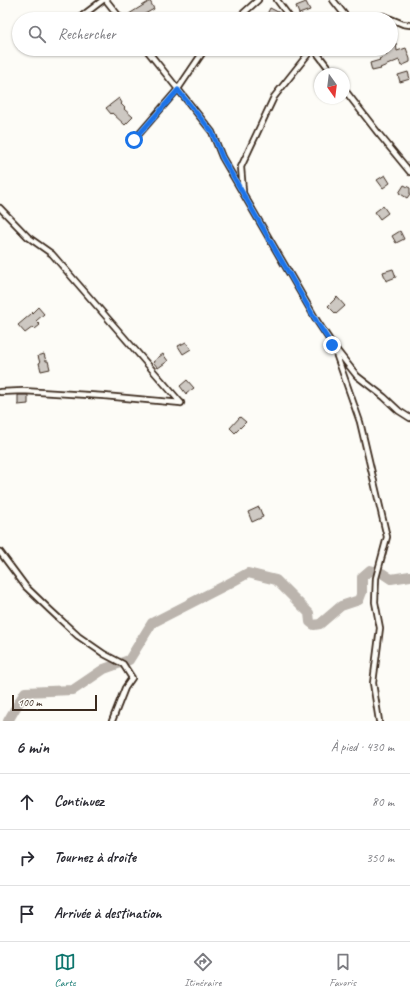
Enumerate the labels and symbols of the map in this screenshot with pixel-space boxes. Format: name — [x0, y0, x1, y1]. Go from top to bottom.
north arrow — [314, 68, 350, 104]
route start — [125, 131, 143, 149]
route end — [323, 336, 341, 354]
scale bar — [12, 693, 97, 712]

